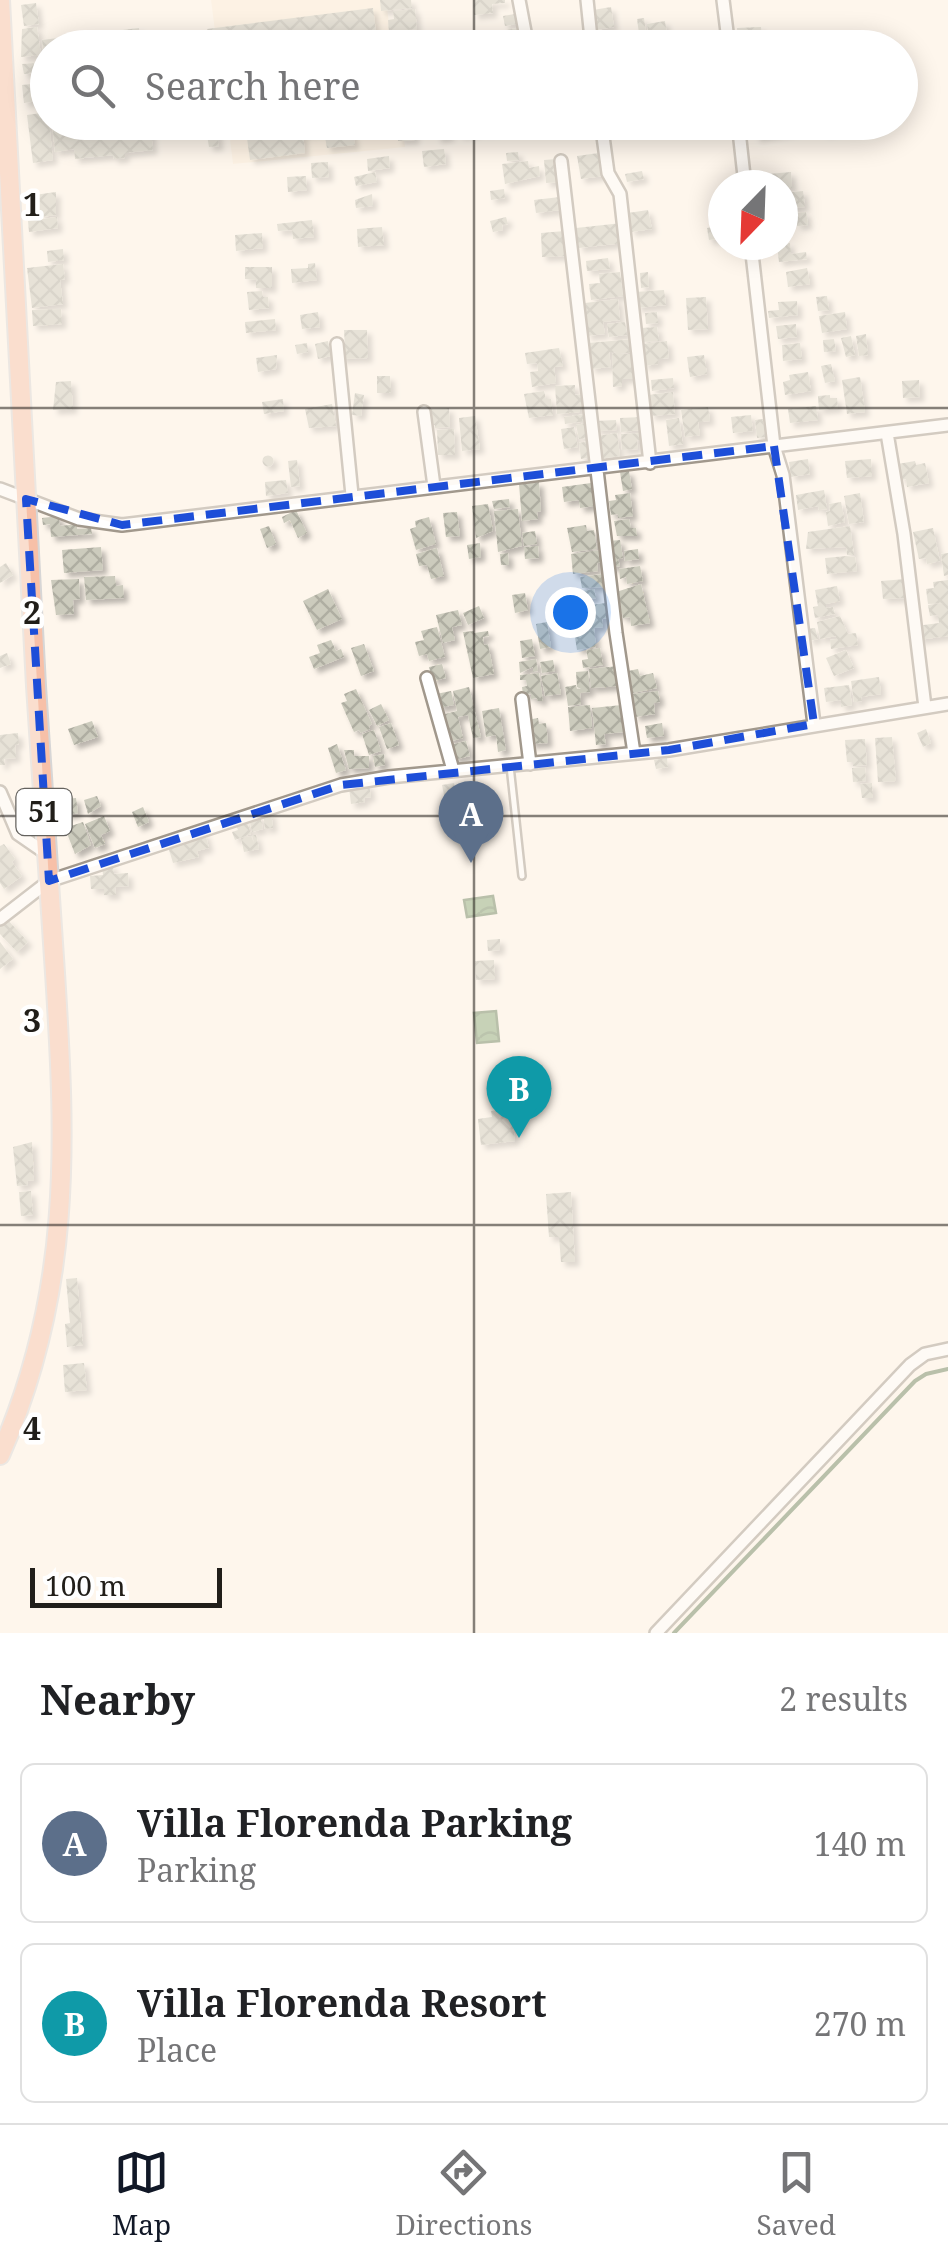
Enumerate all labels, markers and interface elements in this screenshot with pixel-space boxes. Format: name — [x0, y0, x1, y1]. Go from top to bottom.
search box — [30, 30, 918, 140]
icon: search — [65, 58, 120, 113]
text: Search here — [145, 59, 361, 111]
north arrow — [708, 170, 798, 260]
text: 1 — [23, 182, 41, 225]
your location — [545, 587, 596, 638]
text: 2 — [23, 590, 41, 633]
pin: A — [438, 780, 504, 863]
road number: 51 — [17, 789, 72, 835]
text: 3 — [23, 998, 41, 1041]
pin: B — [486, 1056, 552, 1138]
text: 4 — [23, 1406, 41, 1449]
scale bar — [30, 1563, 222, 1608]
text: 100 m — [45, 1566, 126, 1604]
text: Nearby — [40, 1670, 195, 1727]
text: 2 results — [779, 1677, 908, 1720]
text: Villa Florenda Parking — [137, 1796, 572, 1848]
text: A — [62, 1822, 87, 1865]
text: 140 m — [814, 1822, 906, 1865]
text: Parking — [137, 1848, 256, 1891]
text: Villa Florenda Resort — [137, 1976, 547, 2028]
text: B — [64, 2002, 85, 2045]
text: 270 m — [814, 2002, 906, 2045]
text: Place — [137, 2028, 217, 2071]
tab: Map — [112, 2145, 171, 2243]
tab: Directions — [395, 2145, 532, 2243]
tab: Saved — [757, 2145, 836, 2243]

